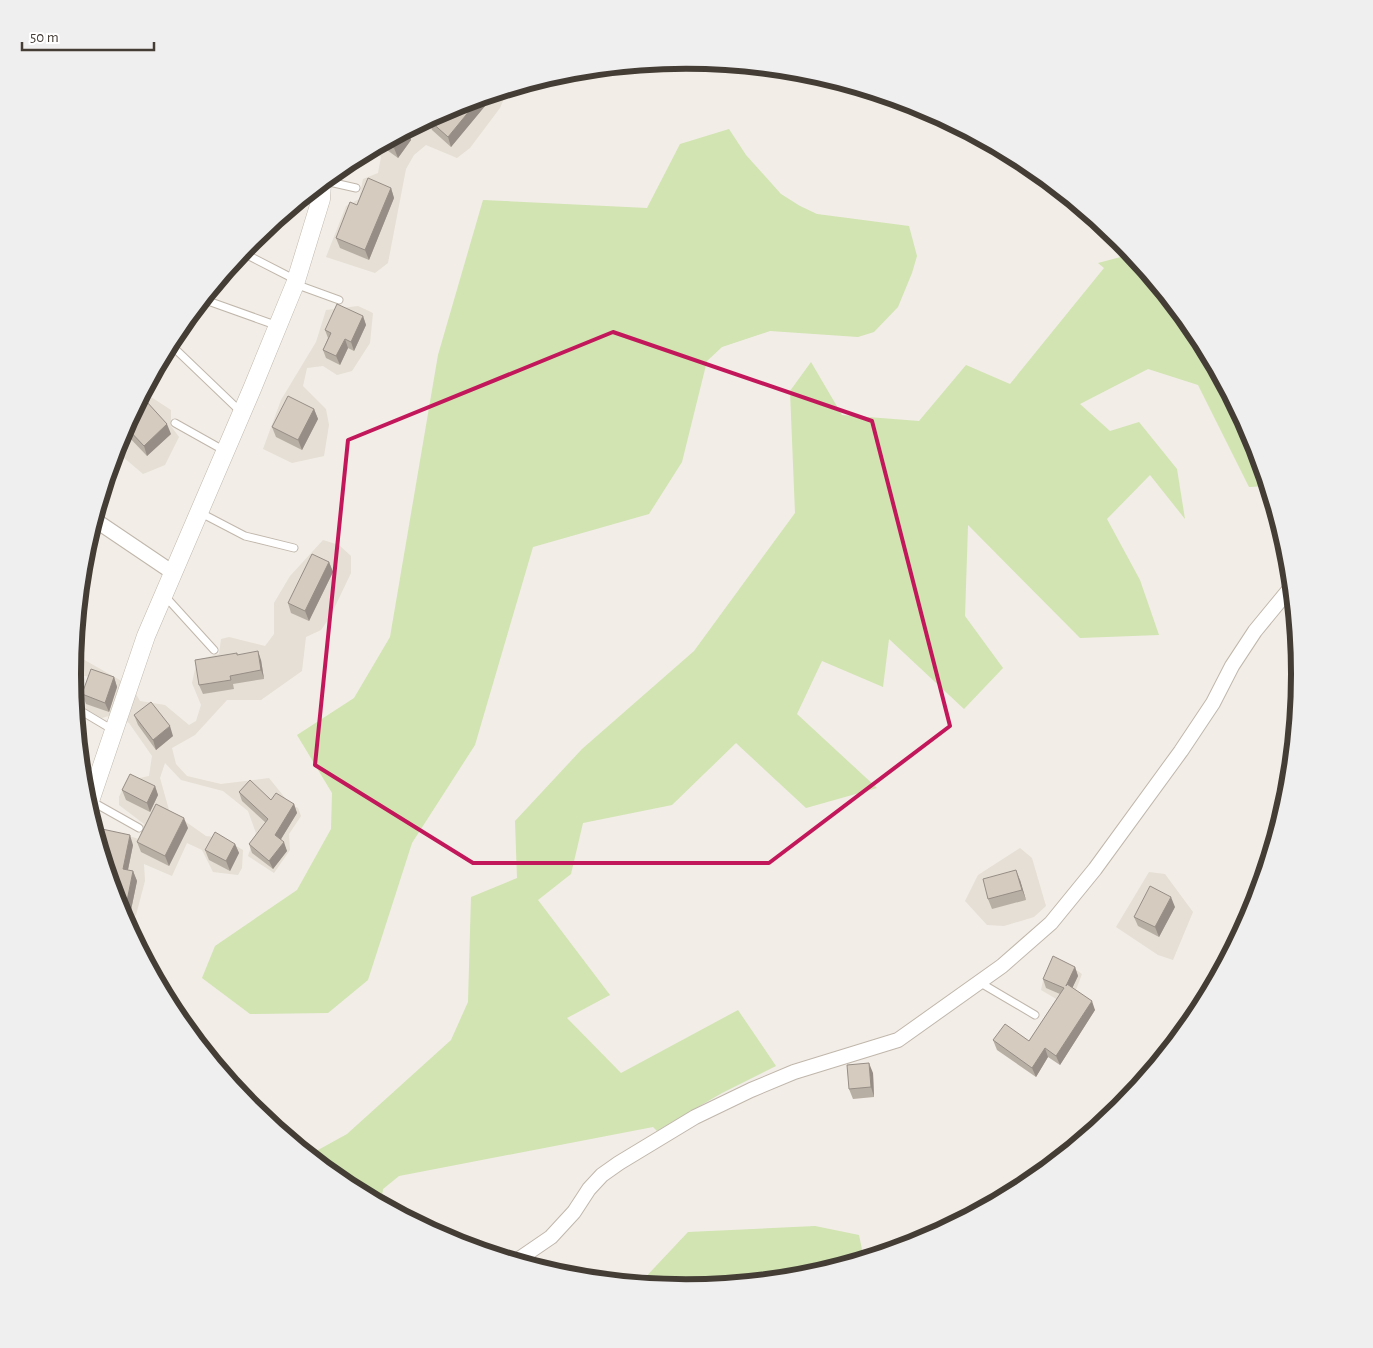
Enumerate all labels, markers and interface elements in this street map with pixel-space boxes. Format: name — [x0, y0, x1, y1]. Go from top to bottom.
scale bar — [22, 20, 155, 52]
text: 50 m — [30, 30, 59, 45]

